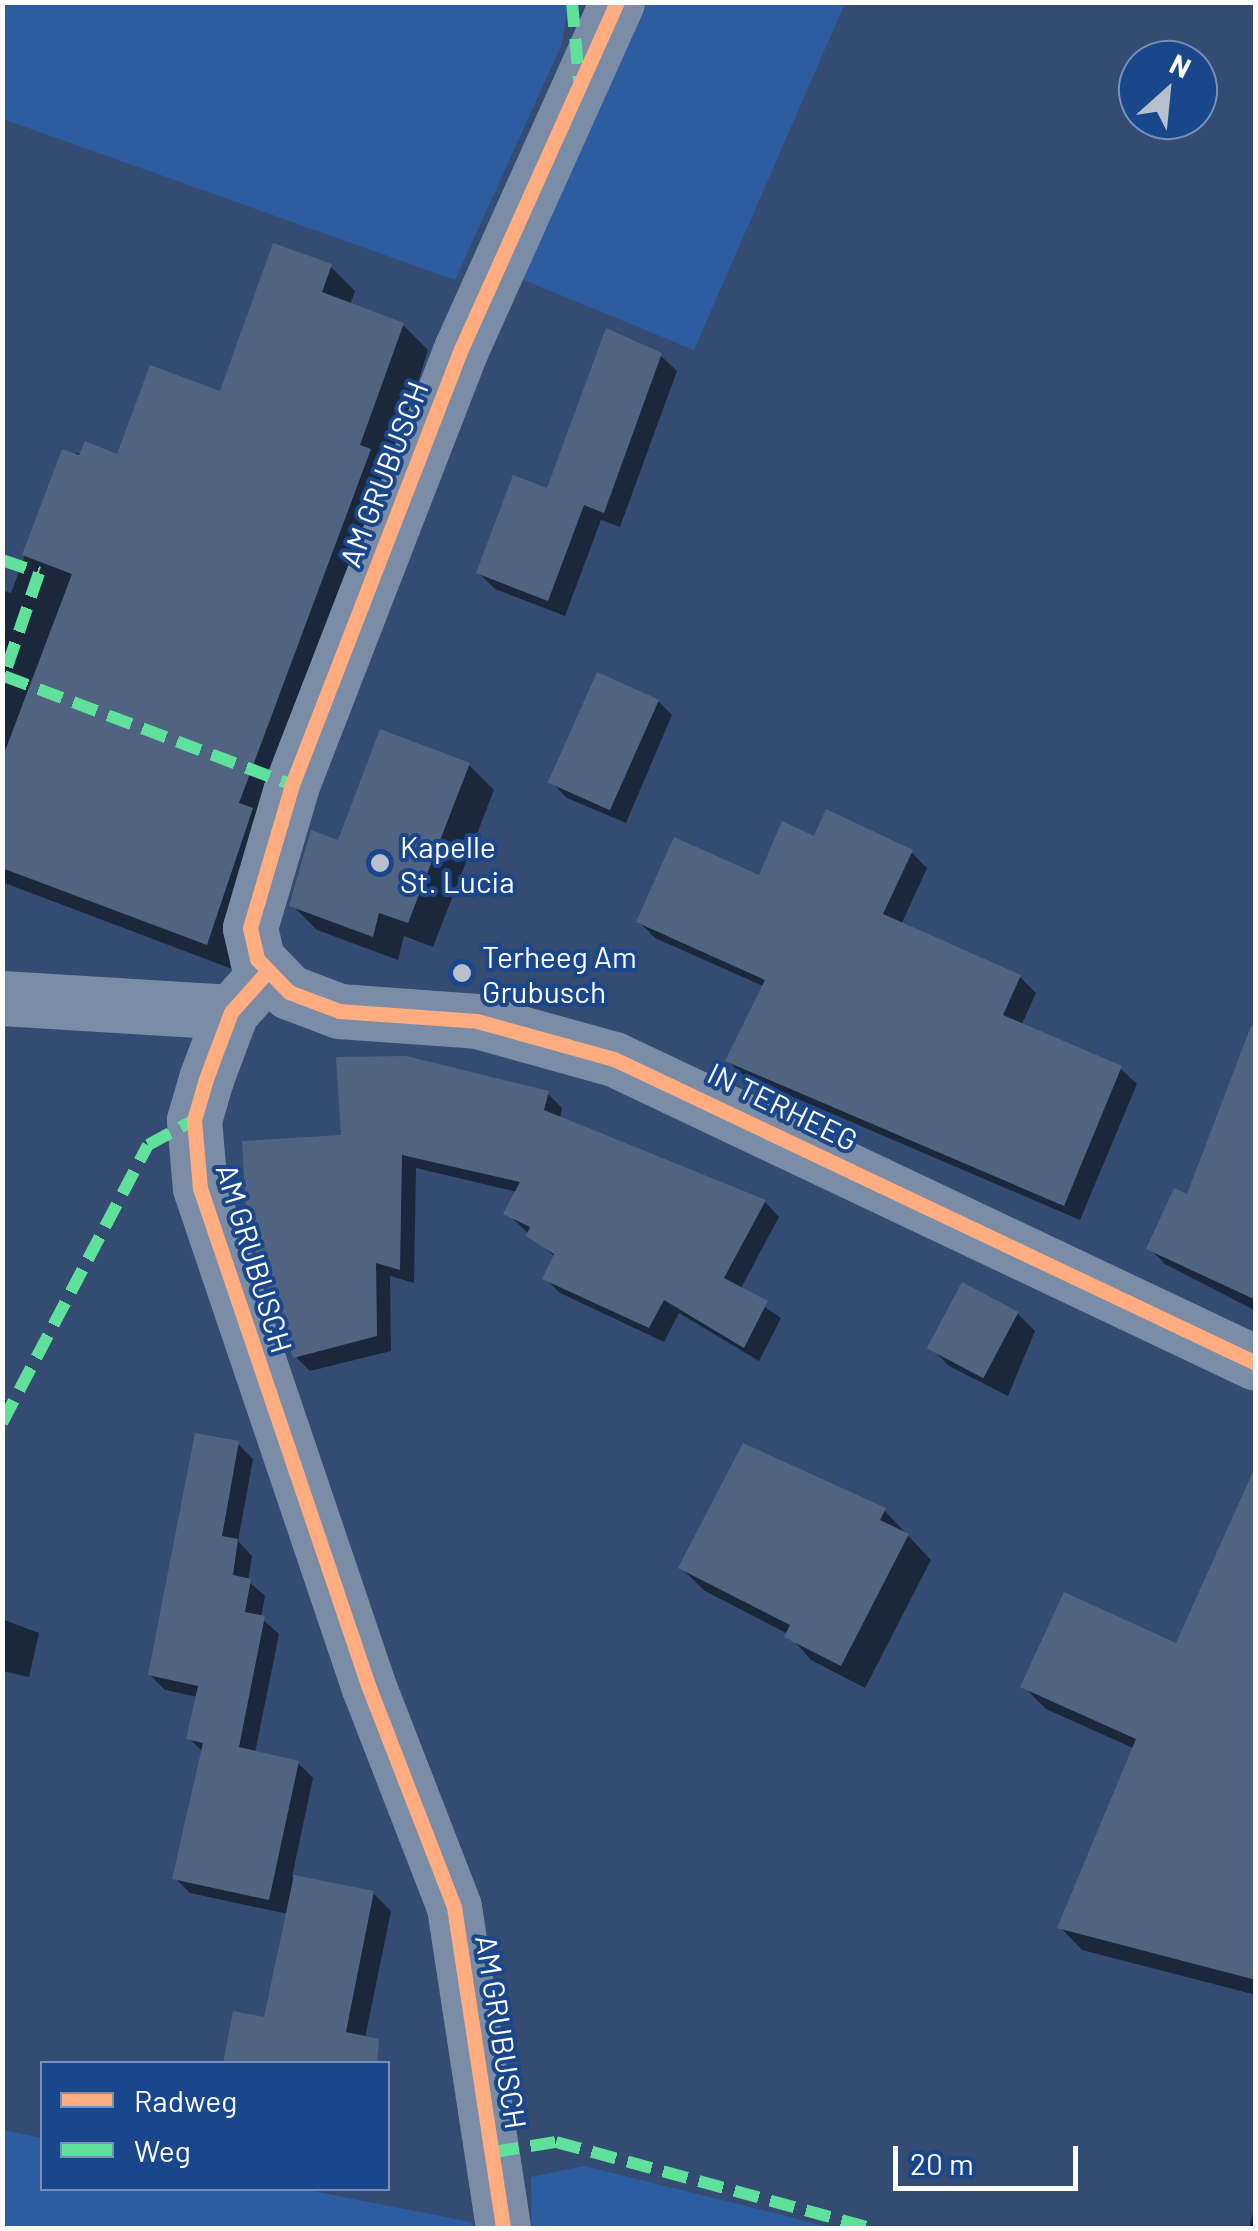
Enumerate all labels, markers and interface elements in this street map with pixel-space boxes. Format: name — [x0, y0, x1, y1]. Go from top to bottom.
north arrow — [1118, 40, 1218, 140]
text: N — [1165, 46, 1197, 84]
street label: AM GRUBUSCH — [331, 376, 435, 572]
place label: Kapelle St. Lucia — [400, 828, 514, 898]
marker: Kapelle St. Lucia — [369, 852, 391, 874]
place label: Terheeg Am Grubusch — [482, 938, 637, 1008]
marker: Terheeg Am Grubusch — [451, 962, 473, 984]
street label: IN TERHEEG — [702, 1054, 864, 1158]
street label: AM GRUBUSCH — [209, 1159, 301, 1357]
street label: AM GRUBUSCH — [469, 1933, 535, 2131]
legend — [40, 2061, 390, 2191]
text: Radweg — [134, 2082, 237, 2118]
scale bar — [898, 2126, 1083, 2188]
text: Weg — [134, 2132, 191, 2168]
text: 20 m — [910, 2145, 974, 2181]

